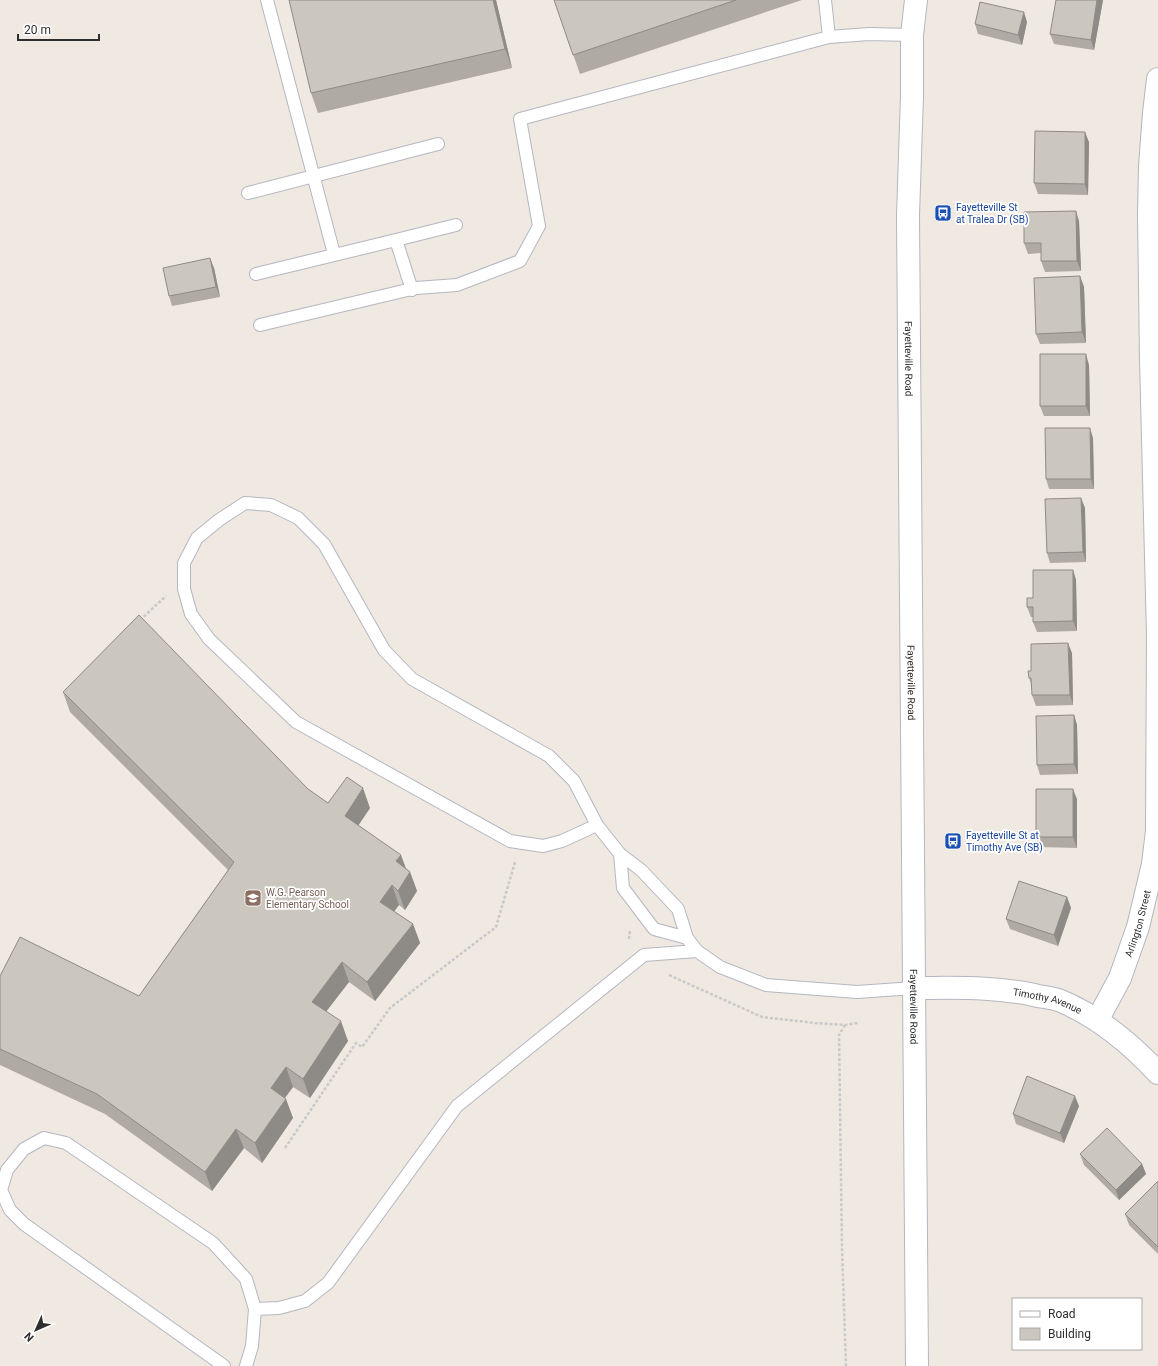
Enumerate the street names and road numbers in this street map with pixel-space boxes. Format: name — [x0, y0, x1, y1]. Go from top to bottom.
street label: Fayetteville Road — [903, 321, 914, 396]
street label: Fayetteville Road — [905, 645, 917, 720]
street label: Arlington Street — [1123, 889, 1153, 958]
street label: Fayetteville Road — [908, 969, 919, 1044]
street label: Timothy Avenue — [1012, 986, 1084, 1016]

